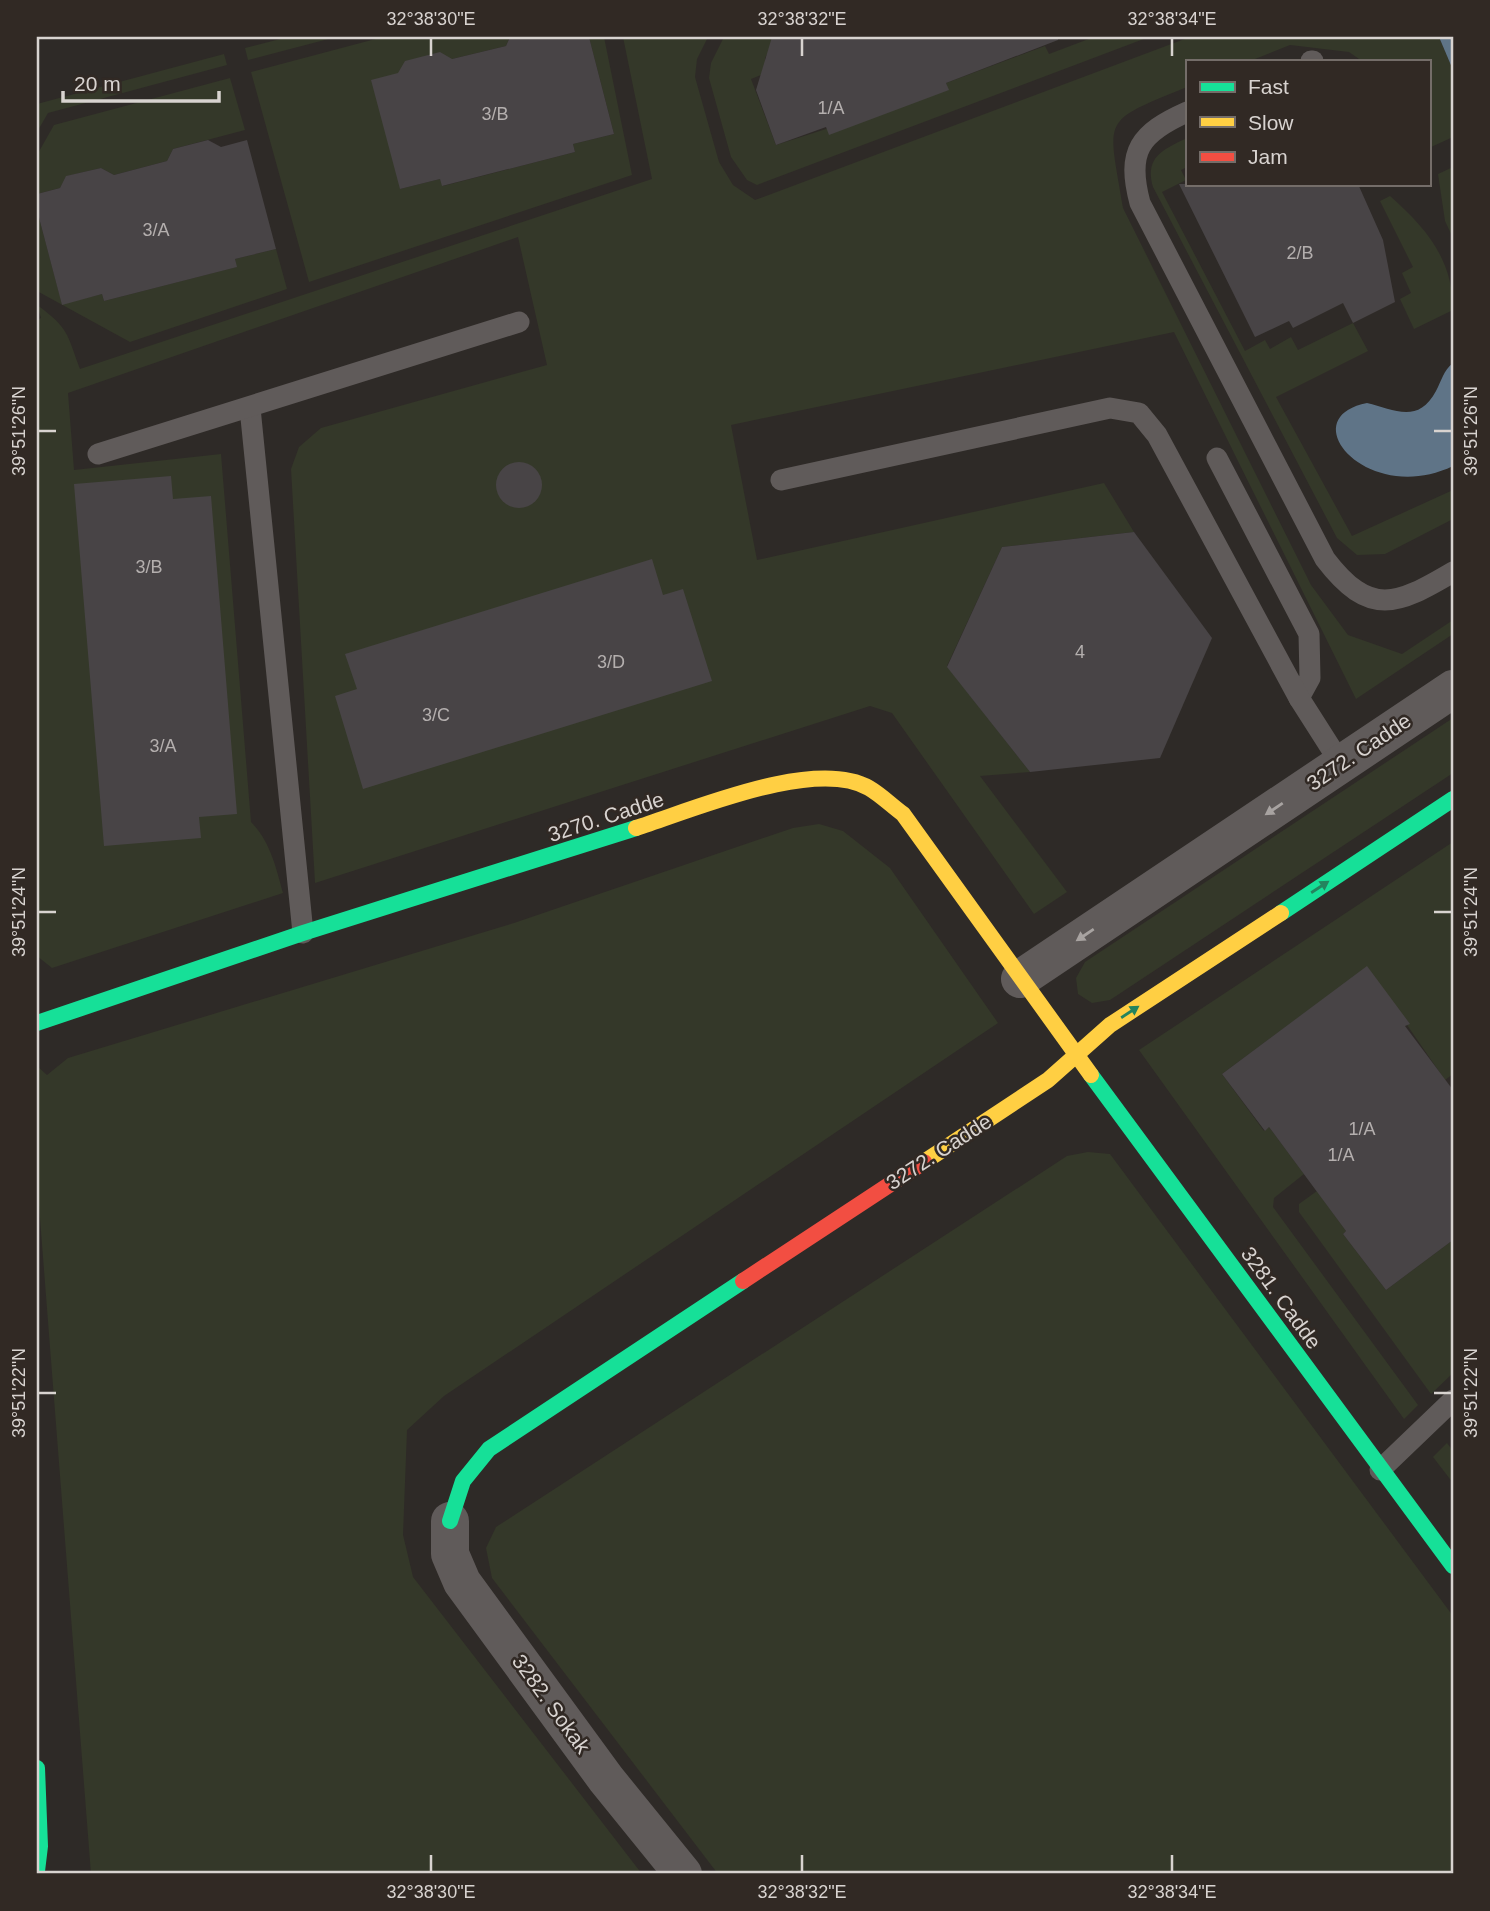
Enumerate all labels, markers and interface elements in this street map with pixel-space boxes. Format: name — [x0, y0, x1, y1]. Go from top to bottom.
text: 32°38'30"E — [386, 9, 476, 29]
text: 32°38'32"E — [757, 9, 847, 29]
text: 32°38'34"E — [1127, 9, 1217, 29]
scale bar — [63, 60, 219, 104]
legend — [1186, 60, 1430, 186]
text: 20 m — [74, 72, 121, 95]
text: Fast — [1248, 75, 1289, 98]
house number: 1/A — [817, 98, 845, 118]
house number: 3/B — [481, 104, 509, 124]
text: Slow — [1248, 111, 1294, 134]
text: Jam — [1248, 145, 1288, 168]
house number: 3/A — [142, 220, 170, 240]
house number: 2/B — [1286, 243, 1314, 263]
text: 39°51'26"N — [9, 386, 29, 476]
text: 39°51'26"N — [1461, 386, 1481, 476]
house number: 3/B — [135, 557, 163, 577]
house number: 4 — [1075, 642, 1085, 662]
house number: 3/D — [597, 652, 625, 672]
house number: 3/C — [422, 705, 450, 725]
street label: 3272. Cadde — [1302, 708, 1415, 795]
house number: 3/A — [149, 736, 177, 756]
street label: 3270. Cadde — [545, 787, 667, 846]
one-way arrow — [1265, 802, 1284, 815]
text: 39°51'24"N — [9, 867, 29, 957]
text: 39°51'24"N — [1461, 867, 1481, 957]
one-way arrow — [1310, 881, 1329, 894]
one-way arrow — [1076, 928, 1095, 941]
one-way arrow — [1120, 1006, 1140, 1019]
street label: 3272. Cadde — [882, 1109, 995, 1194]
house number: 1/A — [1348, 1119, 1376, 1139]
house number: 1/A — [1327, 1145, 1355, 1165]
street label: 3281. Cadde — [1237, 1242, 1326, 1353]
text: 39°51'22"N — [9, 1348, 29, 1438]
text: 39°51'22"N — [1461, 1348, 1481, 1438]
street label: 3282. Sokak — [508, 1650, 595, 1758]
text: 32°38'30"E — [386, 1882, 476, 1902]
text: 32°38'32"E — [757, 1882, 847, 1902]
text: 32°38'34"E — [1127, 1882, 1217, 1902]

